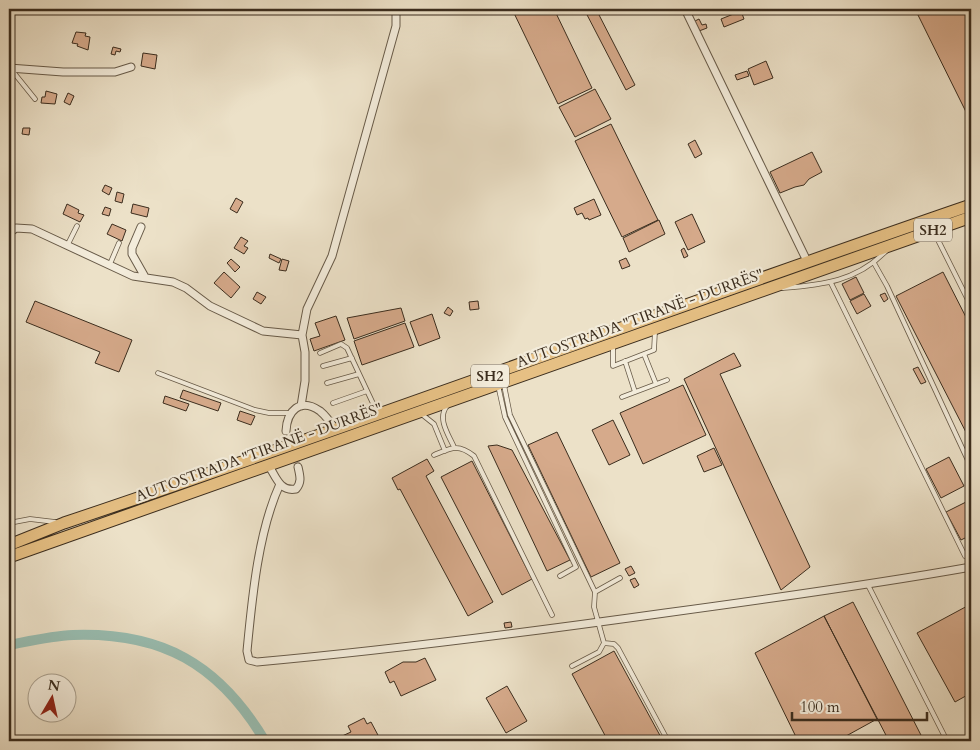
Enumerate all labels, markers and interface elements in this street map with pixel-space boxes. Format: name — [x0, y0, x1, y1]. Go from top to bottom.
road number: SH2 — [914, 218, 952, 242]
street label: AUTOSTRADA "TIRANË - DURRËS" — [514, 264, 766, 372]
road number: SH2 — [471, 364, 509, 388]
street label: AUTOSTRADA "TIRANË - DURRËS" — [133, 398, 385, 506]
north arrow — [28, 672, 78, 722]
text: N — [46, 675, 61, 696]
scale bar — [792, 690, 928, 722]
text: 100 m — [800, 697, 840, 717]

